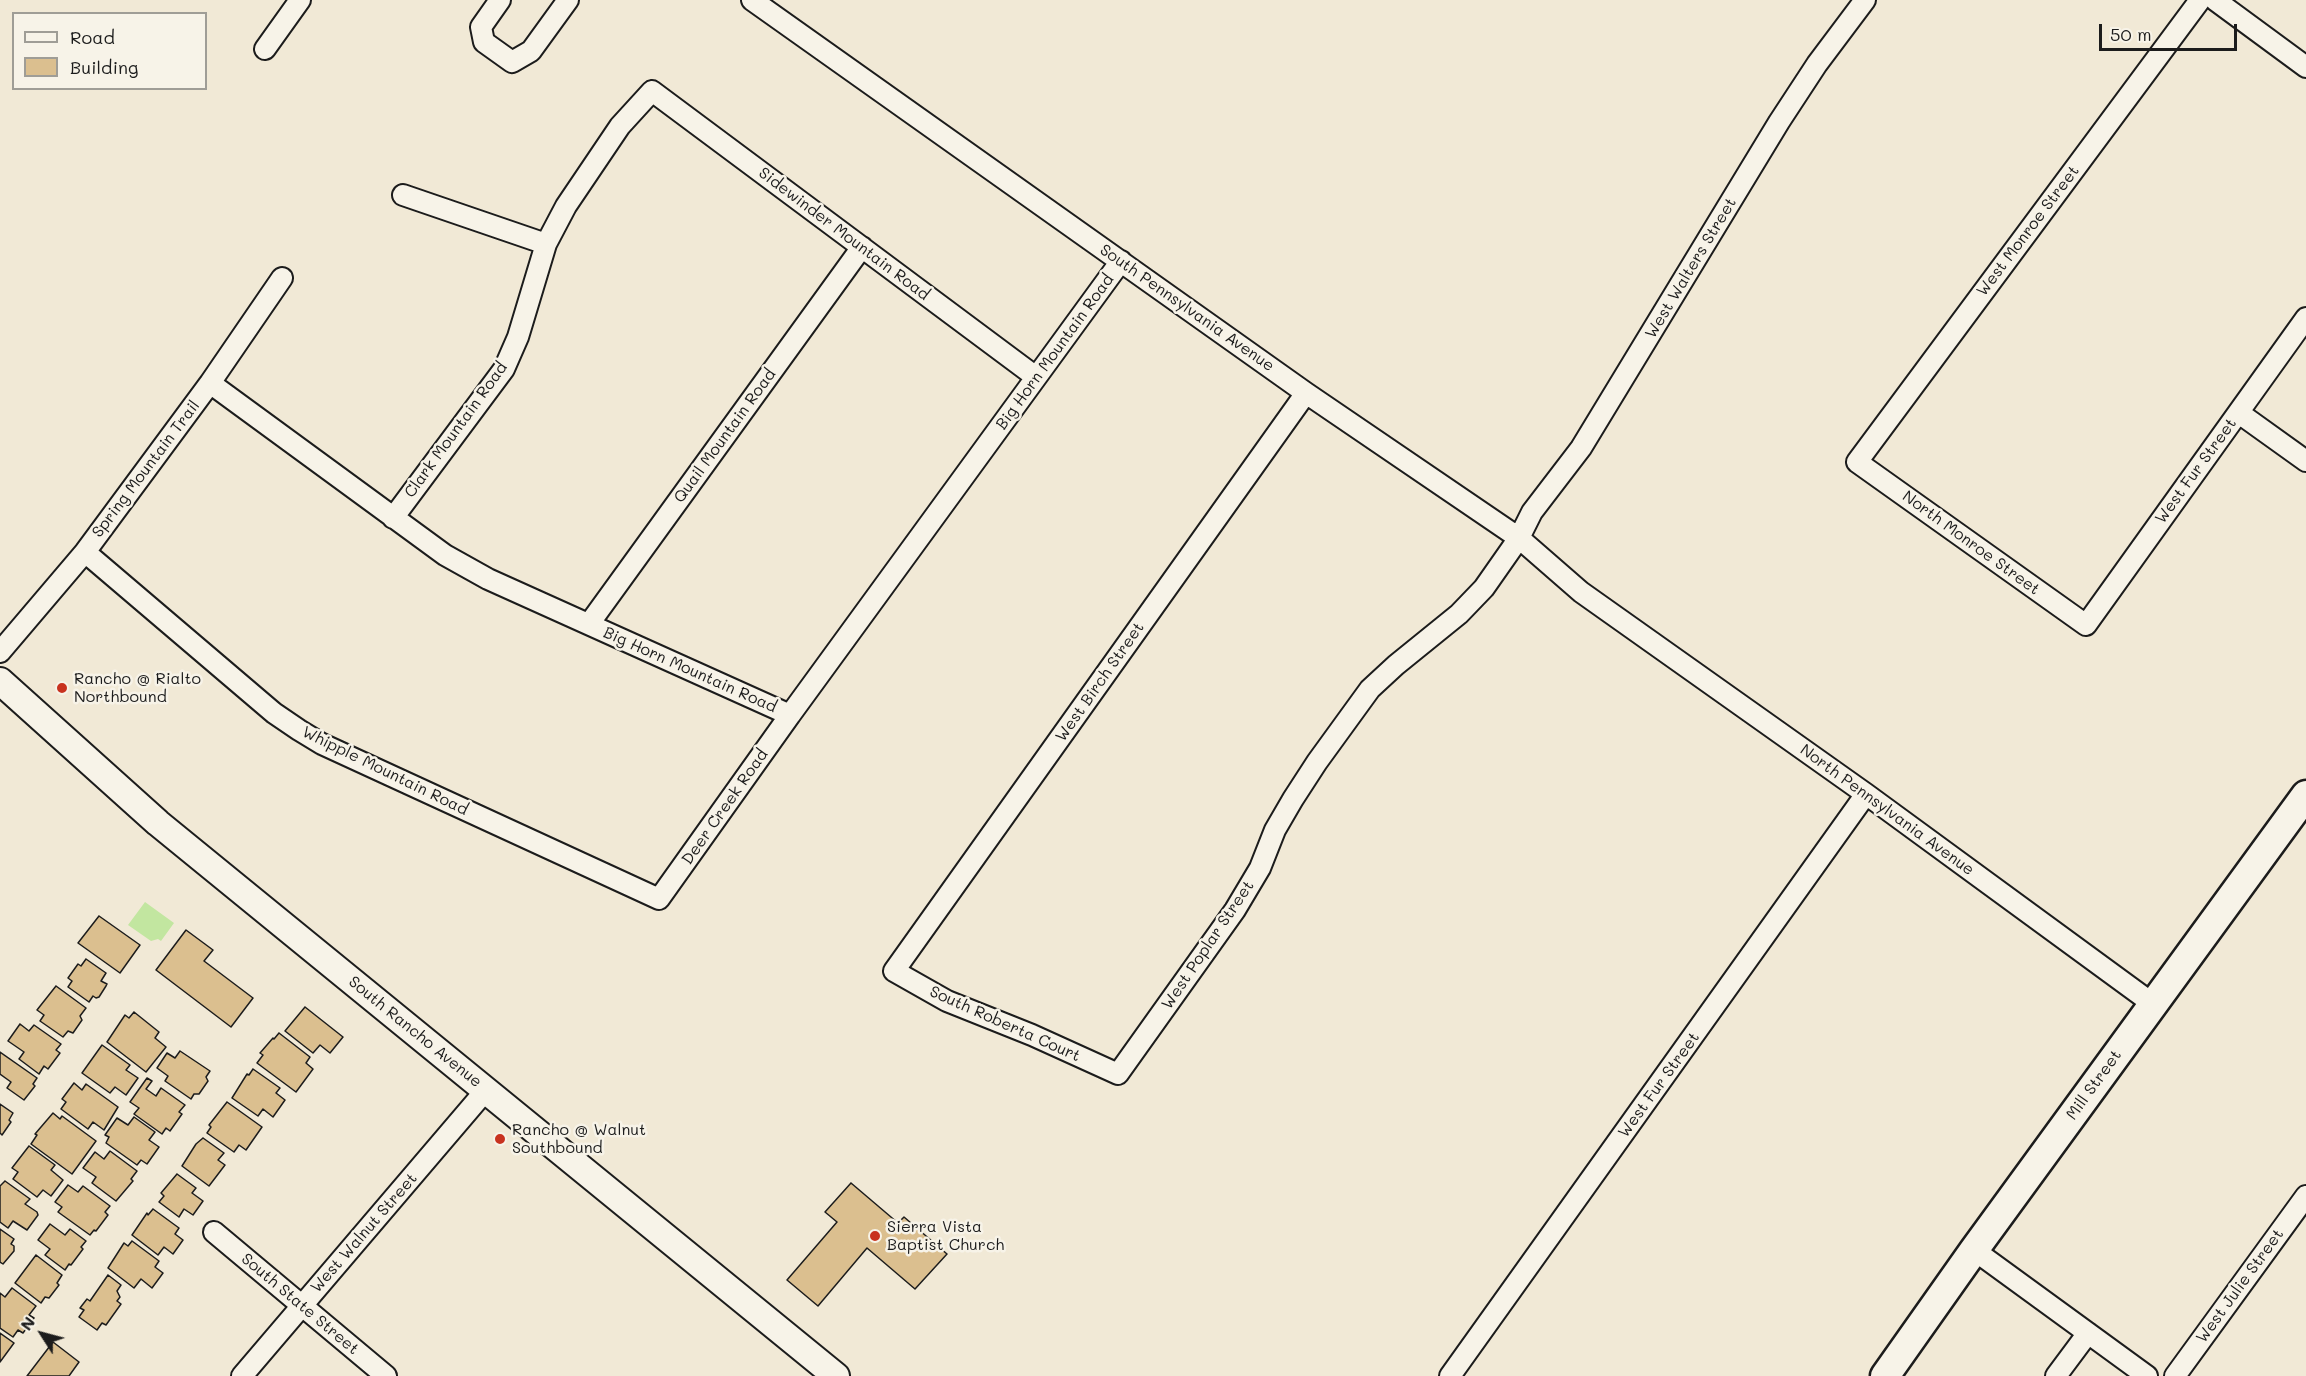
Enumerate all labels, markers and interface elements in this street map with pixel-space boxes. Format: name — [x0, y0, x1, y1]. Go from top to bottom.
legend — [12, 12, 207, 90]
scale bar — [2102, 12, 2240, 50]
text: 50 m — [2110, 22, 2152, 46]
text: Road — [70, 25, 115, 49]
text: Building — [70, 55, 138, 79]
street label: West Monroe Street — [1973, 162, 2083, 300]
street label: Sidewinder Mountain Road — [755, 163, 933, 305]
street label: West Walters Street — [1641, 194, 1741, 342]
street label: South Pennsylvania Avenue — [1096, 240, 1278, 376]
street label: Big Horn Mountain Road — [992, 270, 1118, 434]
street label: Clark Mountain Road — [400, 359, 512, 501]
street label: Quail Mountain Road — [670, 365, 780, 507]
street label: Spring Mountain Trail — [88, 397, 204, 541]
street label: West Fur Street — [2151, 415, 2241, 527]
street label: North Monroe Street — [1899, 487, 2043, 599]
street label: West Birch Street — [1052, 619, 1148, 745]
street label: Big Horn Mountain Road — [600, 623, 780, 717]
place label: Rancho @ Rialto Northbound — [74, 669, 201, 707]
marker: Rancho @ Rialto Northbound — [55, 681, 69, 695]
street label: Whipple Mountain Road — [299, 722, 471, 820]
street label: North Pennsylvania Avenue — [1796, 740, 1978, 880]
street label: Deer Creek Road — [678, 746, 772, 868]
street label: West Poplar Street — [1158, 877, 1258, 1013]
street label: South Rancho Avenue — [344, 972, 486, 1092]
street label: South Roberta Court — [927, 982, 1083, 1066]
street label: West Fur Street — [1614, 1029, 1704, 1141]
street label: Mill Street — [2062, 1046, 2126, 1124]
place label: Rancho @ Walnut Southbound — [512, 1120, 646, 1158]
marker: Rancho @ Walnut Southbound — [493, 1132, 507, 1146]
street label: West Walnut Street — [307, 1169, 421, 1297]
place label: Sierra Vista Baptist Church — [887, 1217, 1004, 1255]
street label: West Julie Street — [2192, 1225, 2288, 1347]
marker: Sierra Vista Baptist Church — [868, 1229, 882, 1243]
street label: South State Street — [237, 1249, 363, 1359]
north arrow — [12, 1304, 72, 1364]
text: N — [15, 1312, 39, 1334]

